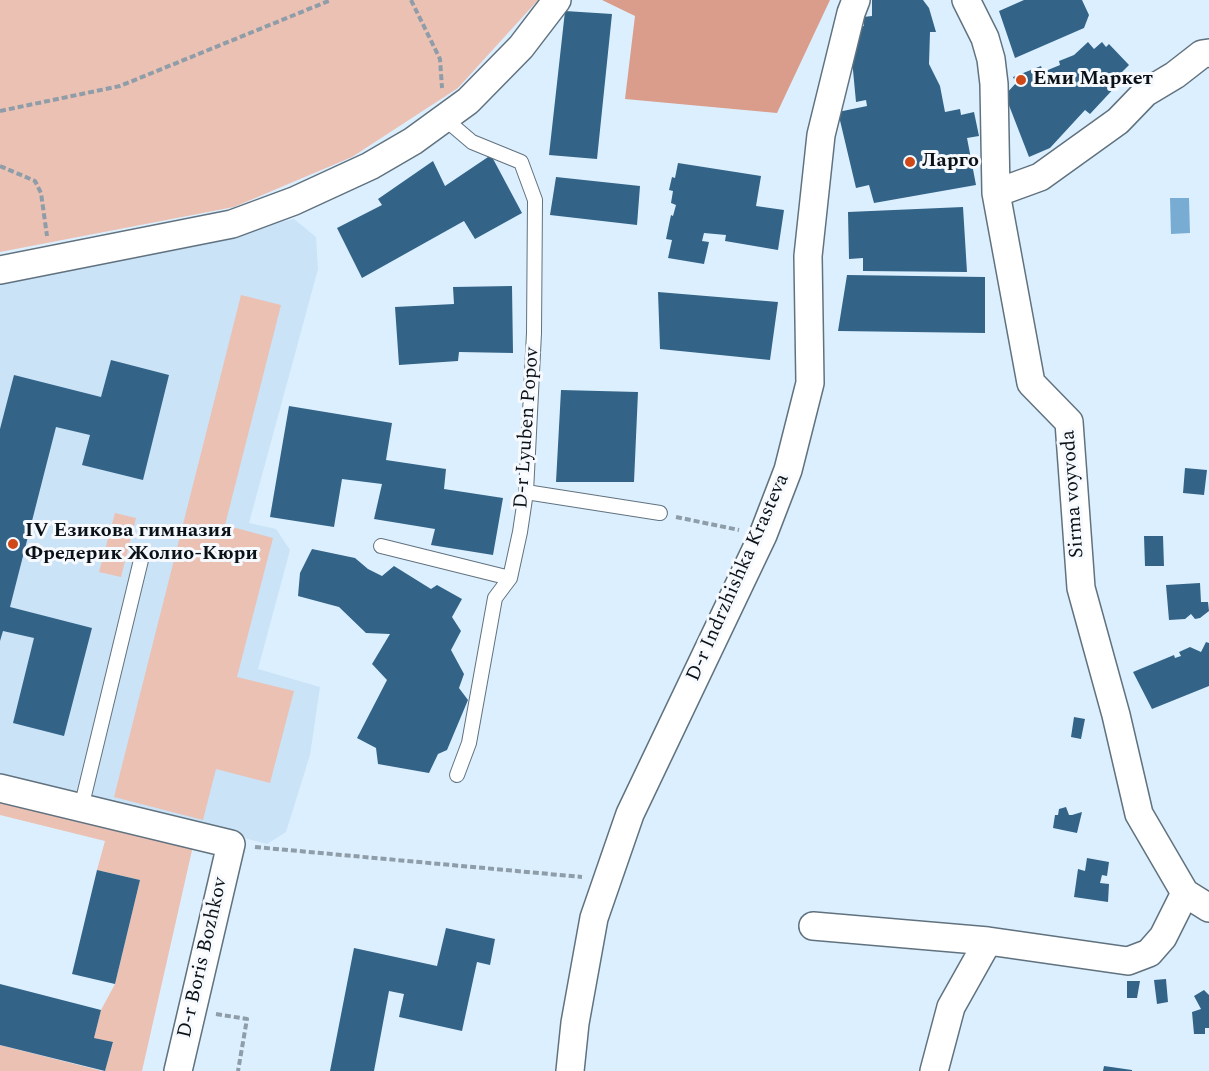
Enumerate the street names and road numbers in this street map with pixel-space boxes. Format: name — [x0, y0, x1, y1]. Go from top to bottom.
street label: D-r Lyuben Popov — [510, 346, 546, 510]
street label: Sirma voyvoda — [1058, 429, 1090, 559]
street label: D-r Indrzhishka Krasteva — [682, 471, 796, 685]
street label: D-r Boris Bozhkov — [174, 875, 234, 1041]

